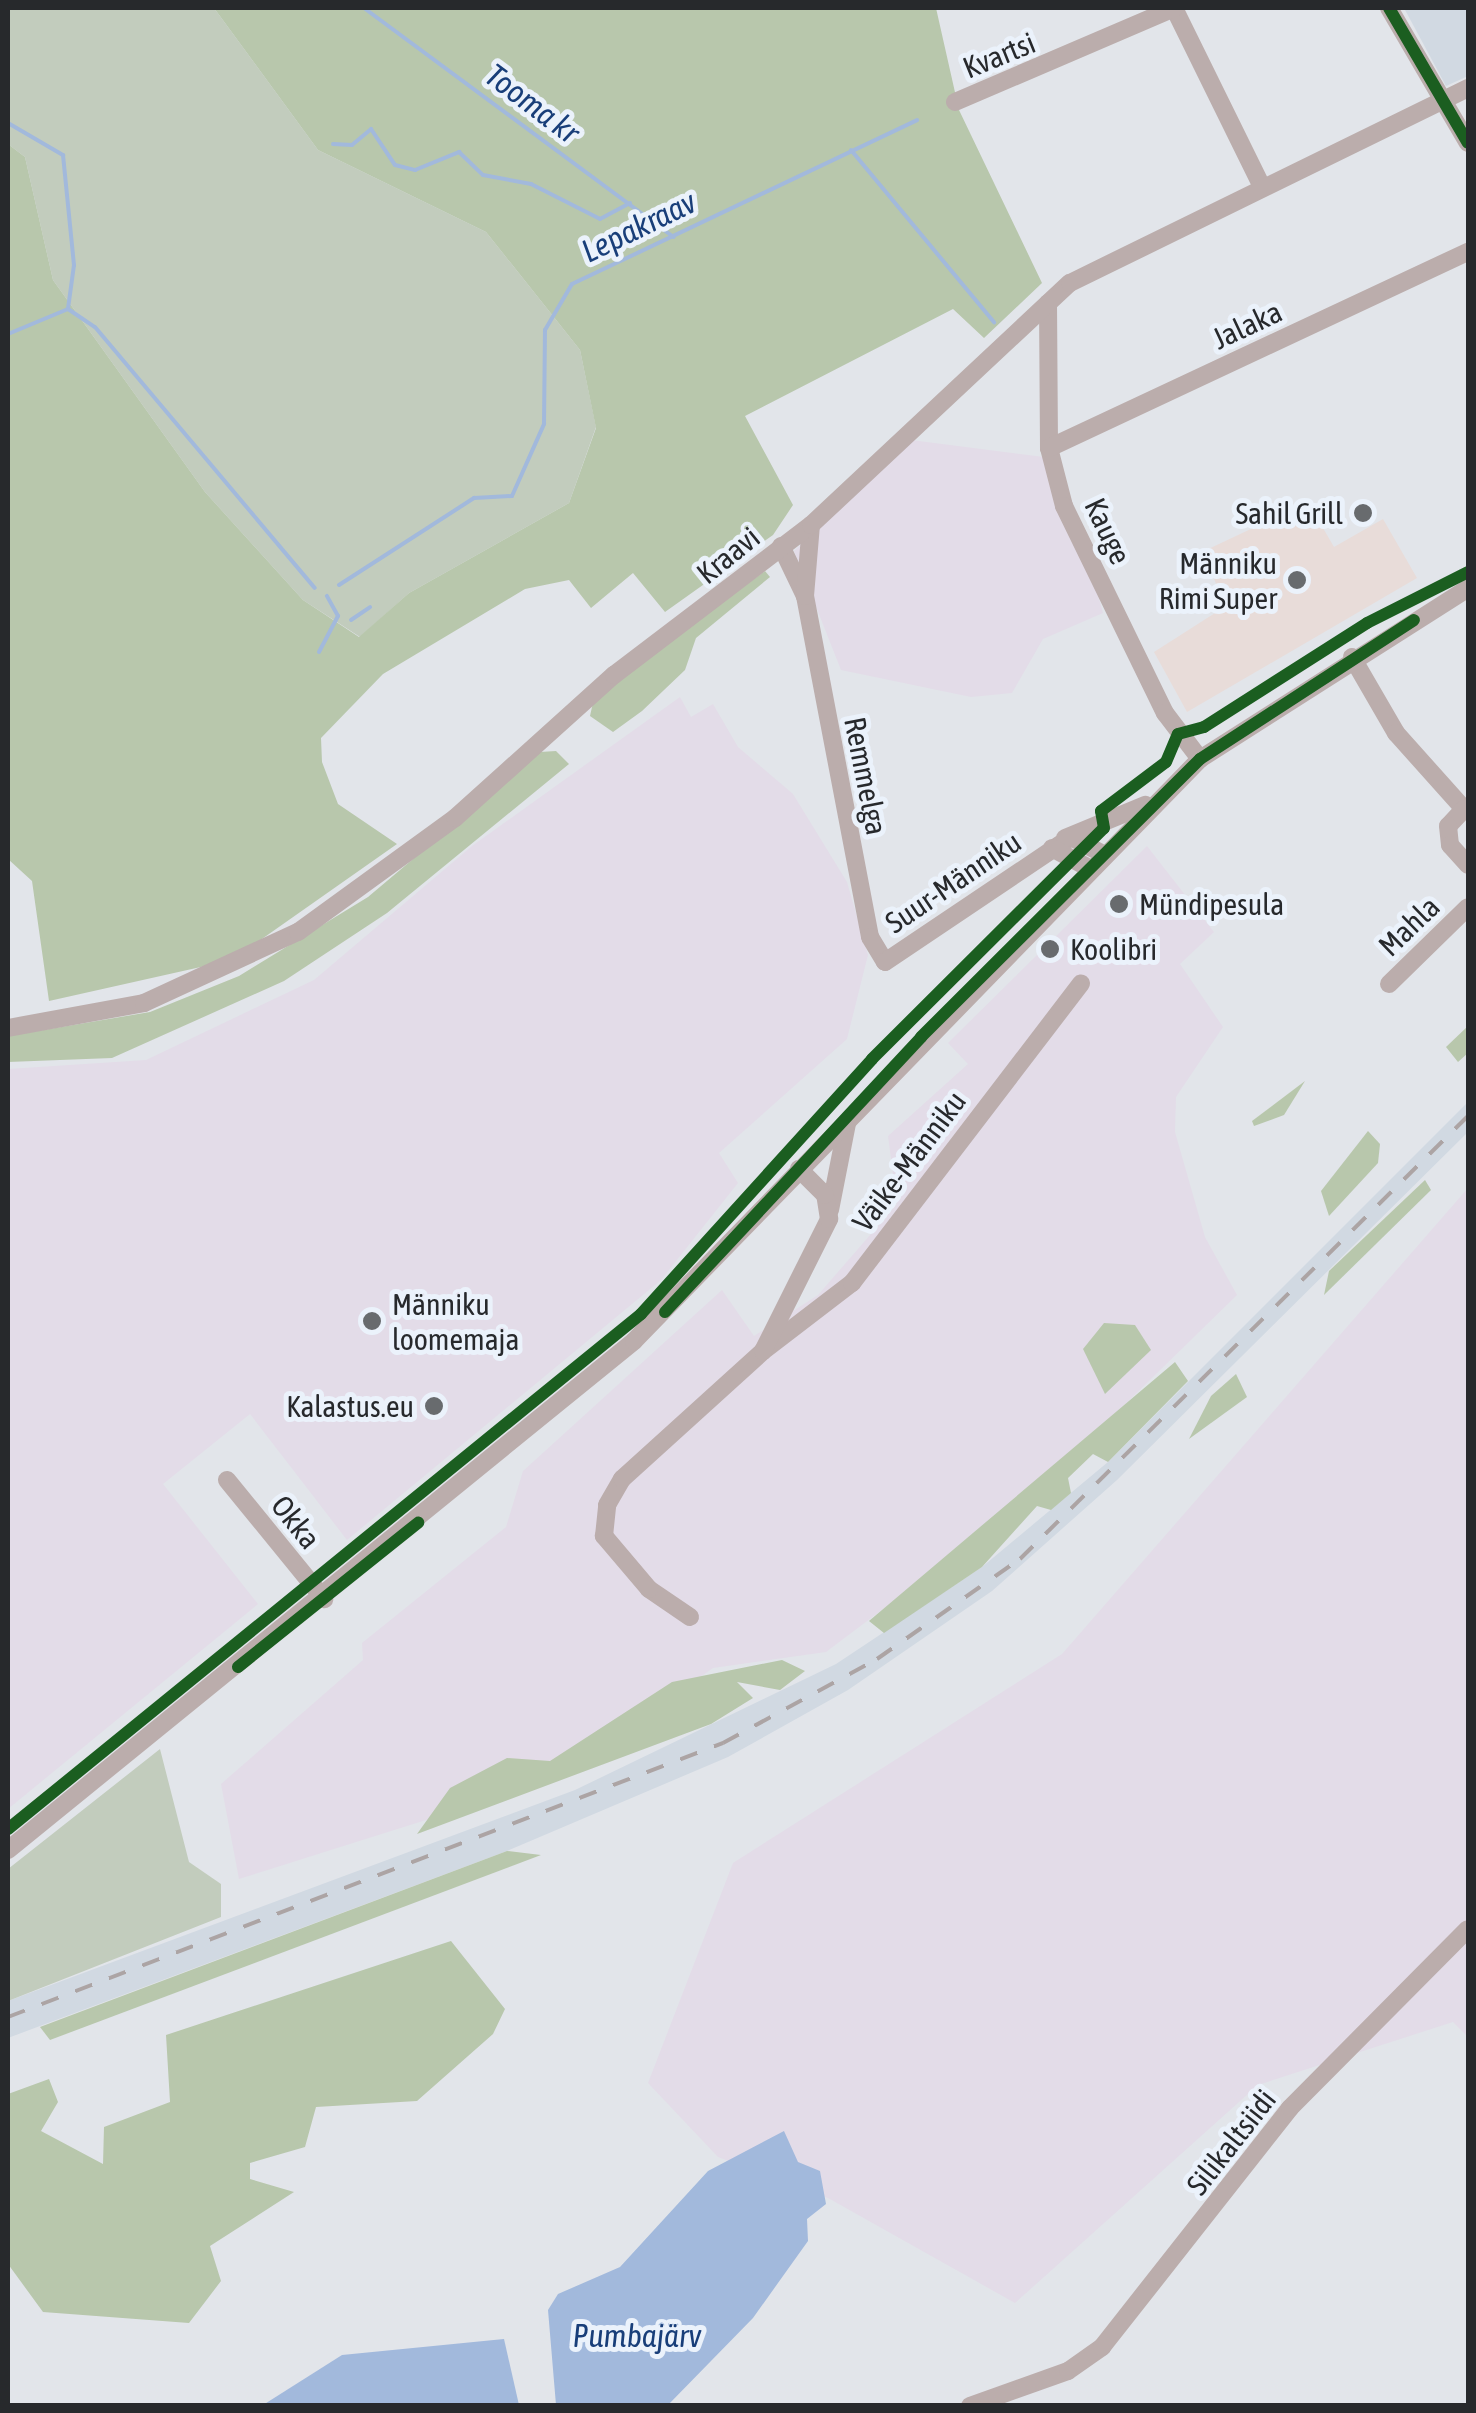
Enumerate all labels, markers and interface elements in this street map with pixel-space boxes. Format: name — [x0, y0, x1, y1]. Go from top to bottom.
street label: Kvartsi — [958, 24, 1040, 86]
water label: Tooma kr — [477, 56, 587, 152]
water label: Lepakraav — [576, 183, 702, 271]
street label: Jalaka — [1206, 293, 1288, 357]
street label: Kauge — [1077, 492, 1139, 570]
place label: Sahil Grill — [1235, 495, 1343, 531]
marker: Sahil Grill — [1352, 502, 1374, 524]
street label: Kraavi — [689, 519, 767, 591]
place label: Männiku Rimi Super — [1159, 545, 1277, 616]
marker: Männiku Rimi Super — [1286, 569, 1308, 591]
street label: Remmelga — [837, 714, 895, 838]
street label: Suur-Männiku — [878, 824, 1028, 940]
place label: Mündipesula — [1139, 886, 1284, 922]
street label: Mahla — [1371, 889, 1447, 963]
marker: Mündipesula — [1108, 893, 1130, 915]
place label: Koolibri — [1070, 931, 1157, 967]
marker: Koolibri — [1039, 938, 1061, 960]
street label: Väike-Männiku — [845, 1084, 973, 1238]
place label: Männiku loomemaja — [392, 1286, 519, 1356]
marker: Männiku loomemaja — [361, 1310, 383, 1332]
place label: Kalastus.eu — [286, 1388, 414, 1424]
marker: Kalastus.eu — [423, 1395, 445, 1417]
street label: Okka — [264, 1488, 328, 1556]
street label: Silikaltsiidi — [1179, 2082, 1283, 2202]
water label: Pumbajärv — [572, 2317, 702, 2355]

